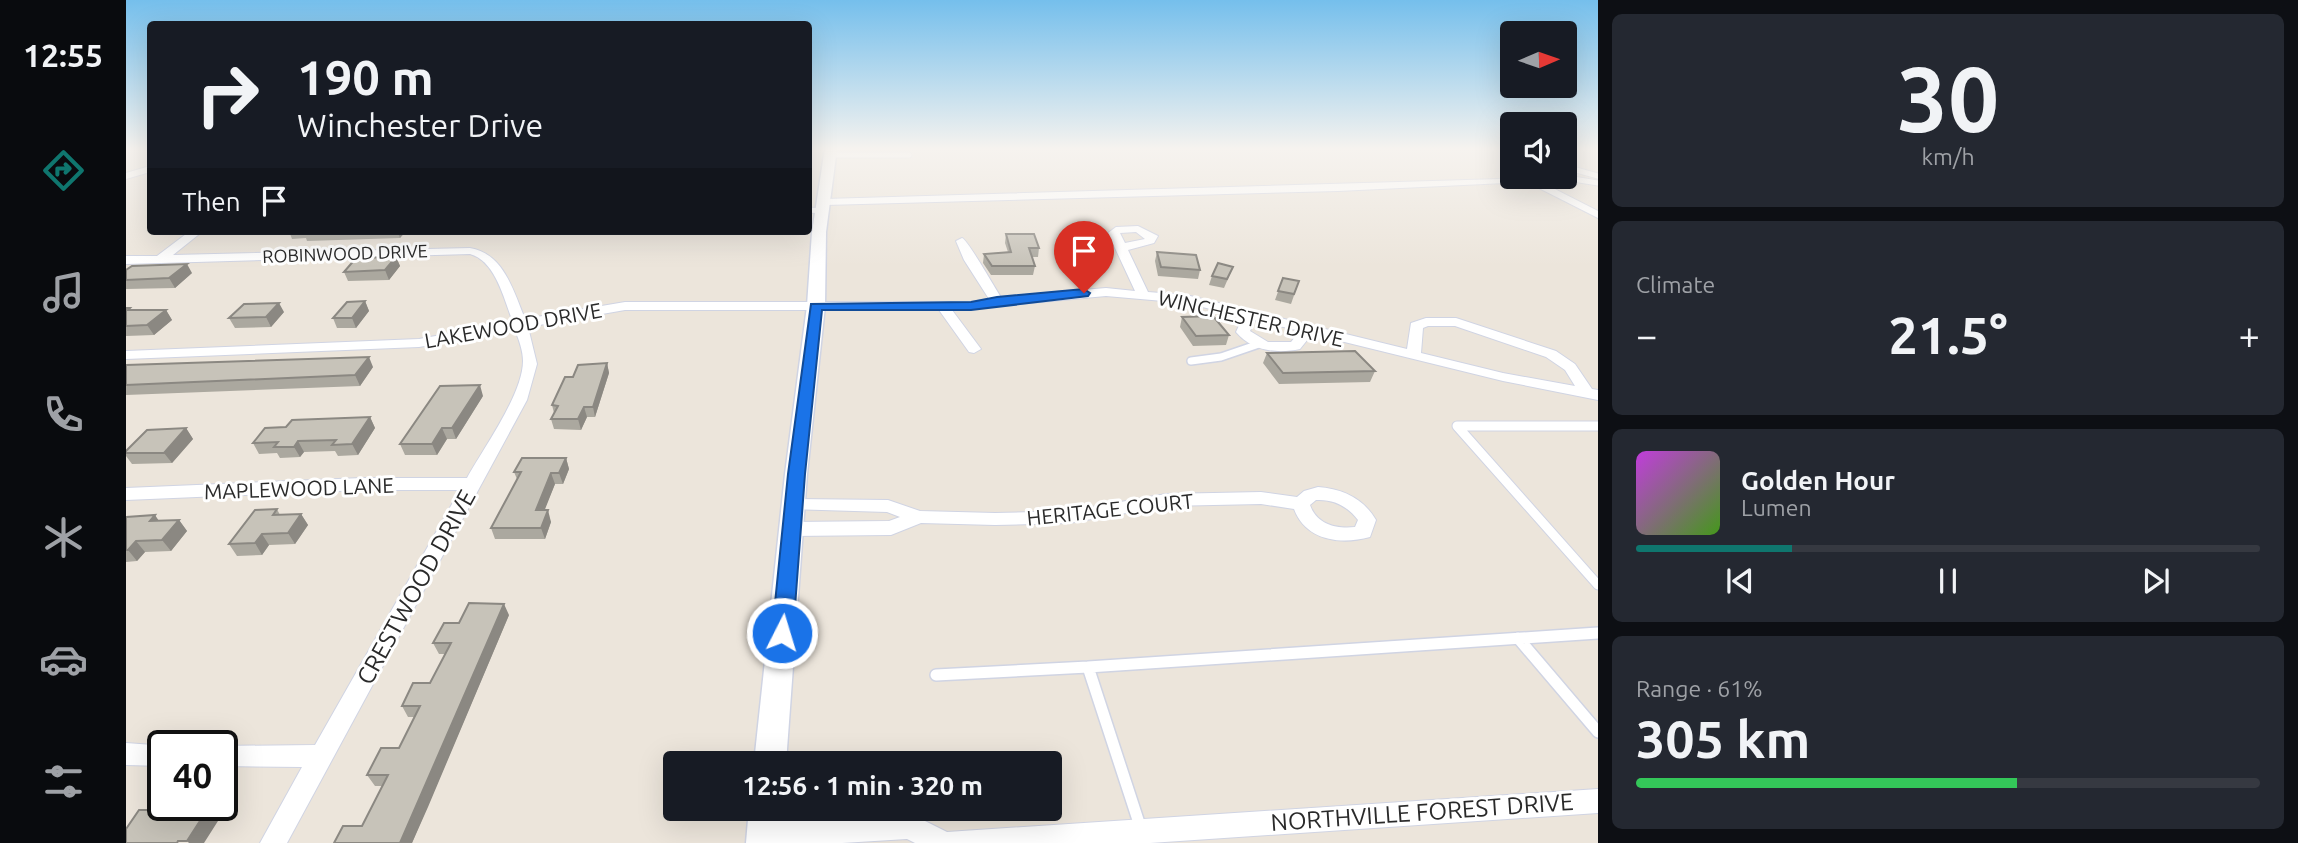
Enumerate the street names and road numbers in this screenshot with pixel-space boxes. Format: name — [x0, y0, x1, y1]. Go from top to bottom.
street label: ROBINWOOD DRIVE — [262, 240, 428, 266]
street label: WINCHESTER DRIVE — [1156, 285, 1346, 351]
street label: LAKEWOOD DRIVE — [423, 298, 603, 352]
street label: MAPLEWOOD LANE — [204, 473, 394, 503]
street label: CRESTWOOD DRIVE — [351, 485, 481, 689]
street label: HERITAGE COURT — [1025, 488, 1195, 530]
street label: NORTHVILLE FOREST DRIVE — [1270, 788, 1574, 836]

